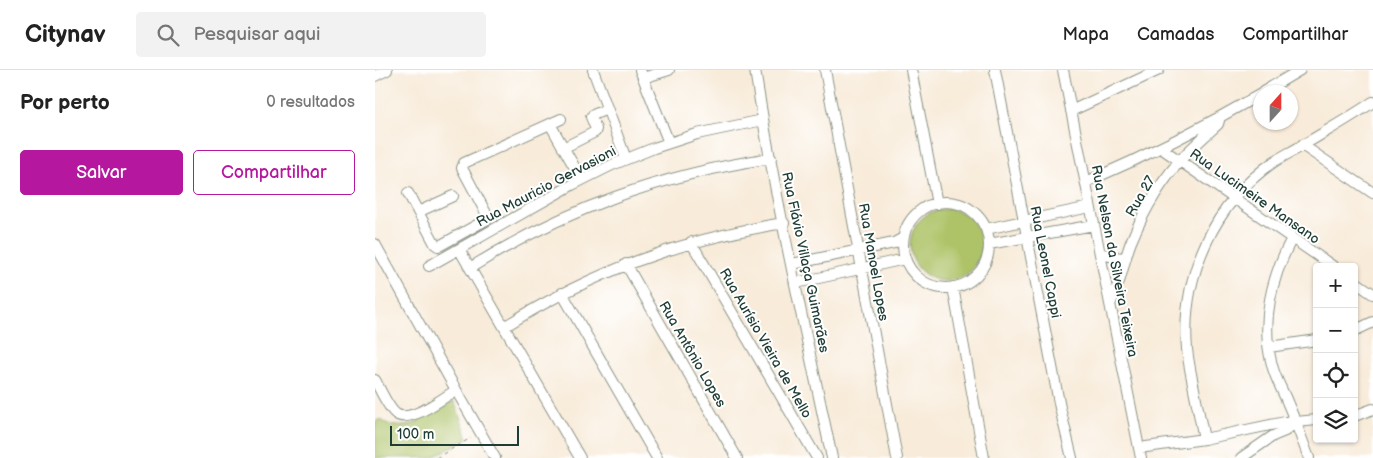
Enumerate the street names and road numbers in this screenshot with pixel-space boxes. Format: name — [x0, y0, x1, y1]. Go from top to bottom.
street label: Rua Mauricio Gervasioni — [473, 142, 619, 231]
street label: Rua Lucimeire Mansano — [1186, 145, 1323, 248]
street label: Rua Nelson da Silveira Teixeira — [1088, 164, 1142, 359]
street label: Rua Flávio Villaça Guimarães — [778, 170, 833, 354]
street label: Rua 27 — [1122, 173, 1159, 220]
street label: Rua Manoel Lopes — [855, 202, 892, 322]
street label: Rua Leonel Cappi — [1026, 205, 1065, 320]
street label: Rua Aurísio Vieira de Mello — [716, 265, 815, 421]
street label: Rua Antônio Lopes — [655, 298, 730, 410]

